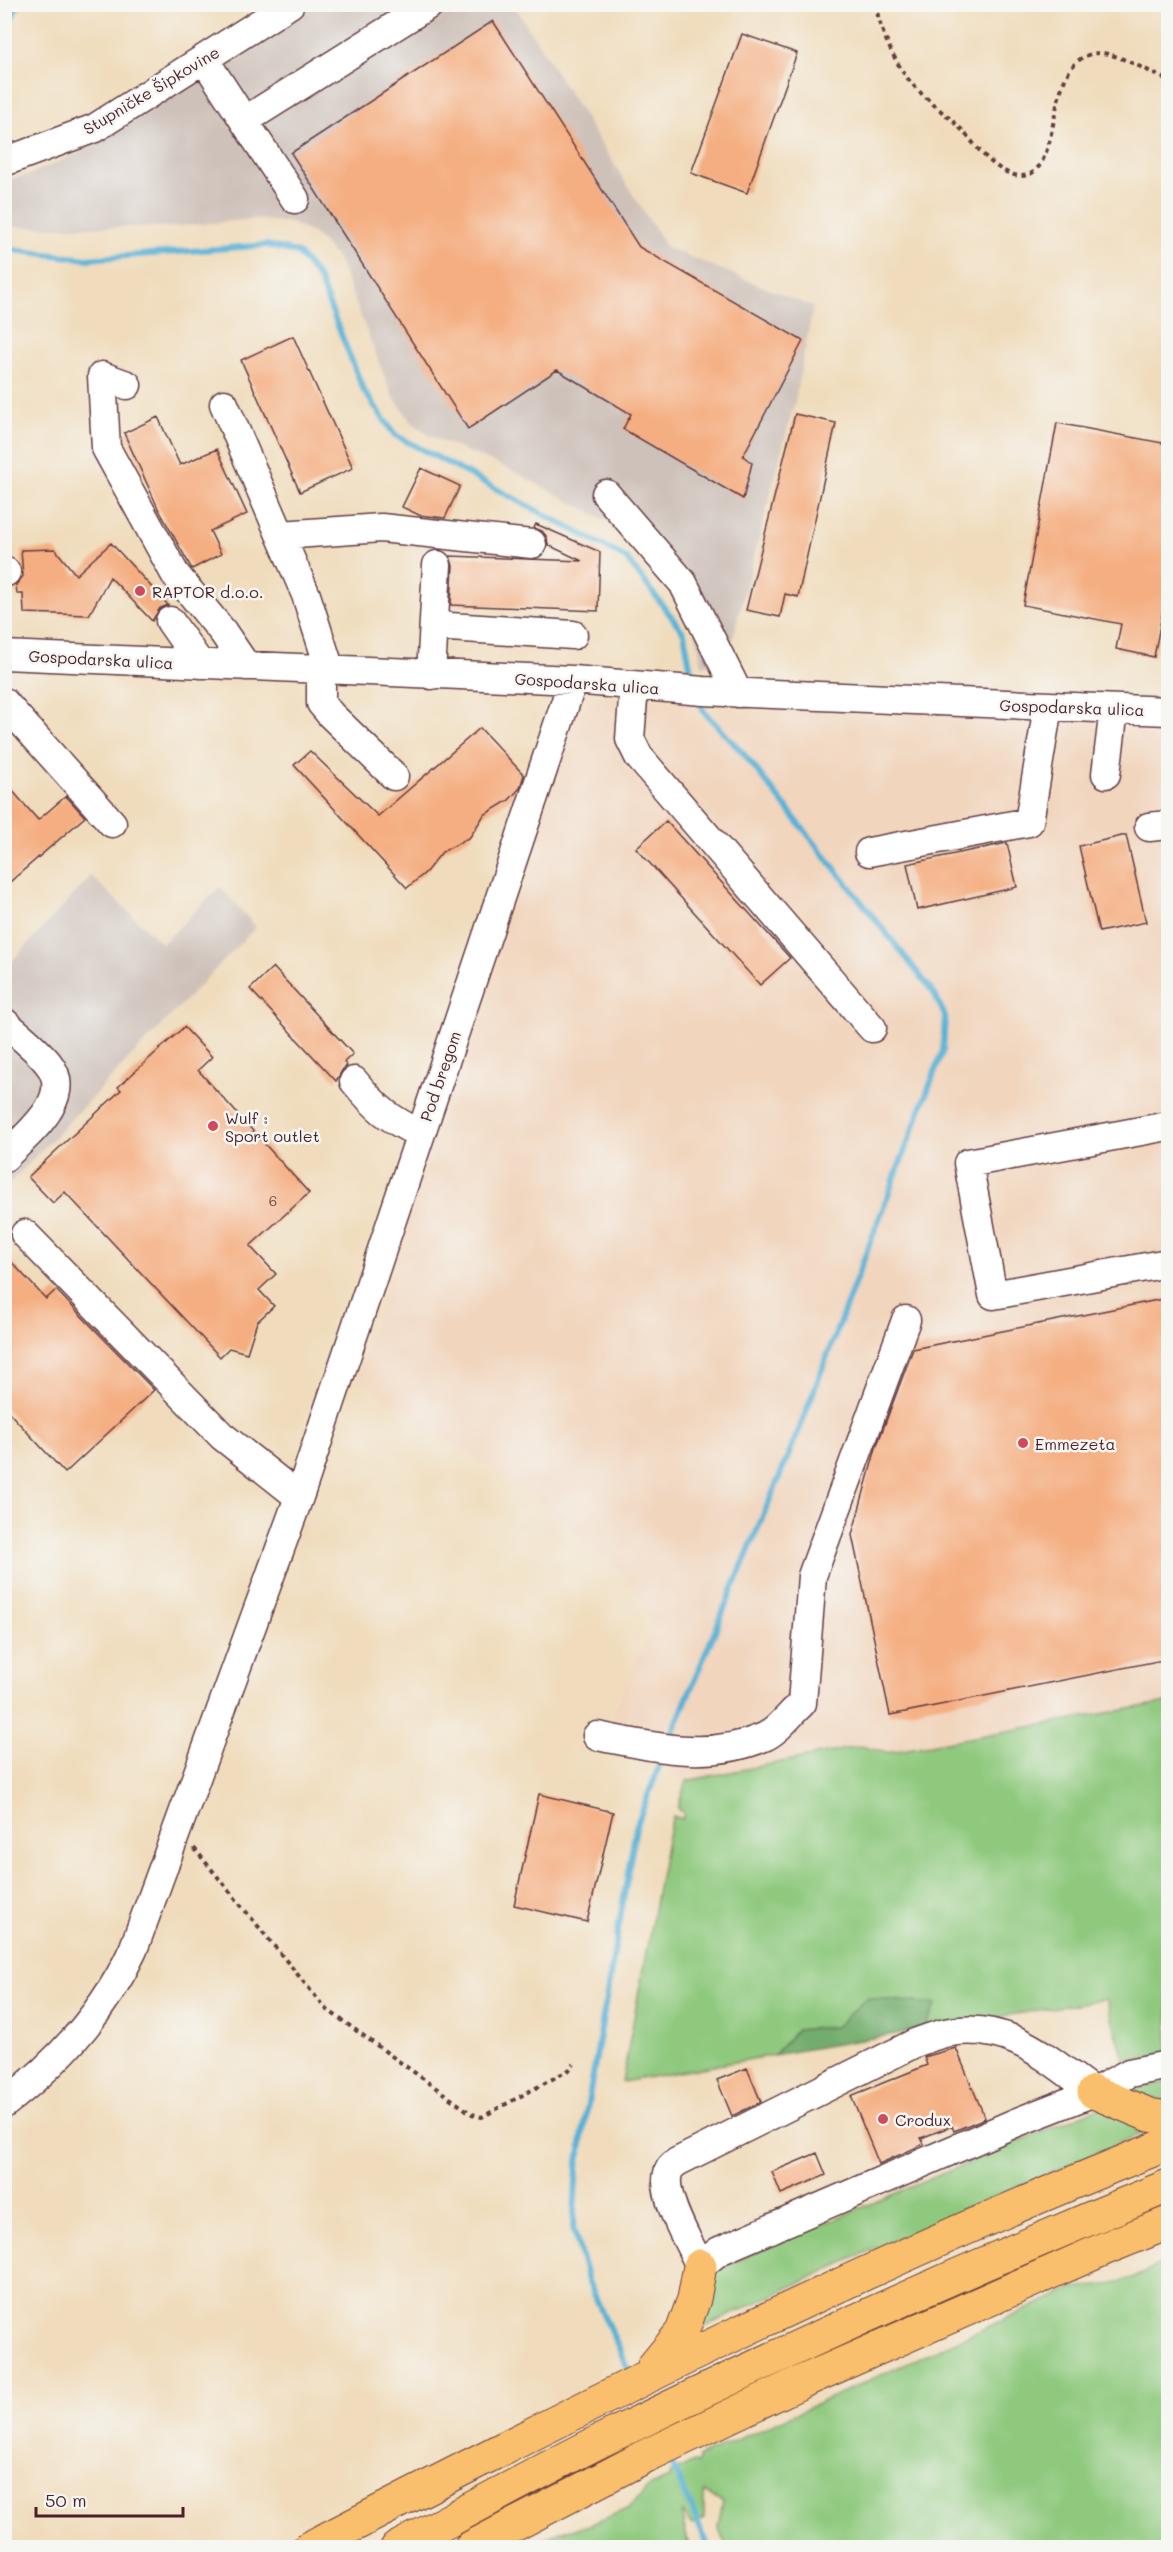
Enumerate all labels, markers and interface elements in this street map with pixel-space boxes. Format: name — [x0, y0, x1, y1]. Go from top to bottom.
street label: Stupničke Šipkovine — [79, 41, 223, 139]
place label: RAPTOR d.o.o. — [152, 581, 263, 602]
marker: RAPTOR d.o.o. — [133, 584, 147, 598]
street label: Gospodarska ulica — [28, 645, 174, 673]
street label: Gospodarska ulica — [514, 667, 660, 699]
street label: Gospodarska ulica — [999, 694, 1145, 720]
street label: Pod bregom — [415, 1028, 465, 1124]
place label: Wulf : Sport outlet — [225, 1107, 320, 1146]
marker: Wulf : Sport outlet — [206, 1119, 220, 1133]
house number: 6 — [269, 1191, 277, 1210]
place label: Emmezeta — [1035, 1433, 1115, 1454]
marker: Emmezeta — [1016, 1436, 1030, 1450]
place label: Crodux — [895, 2109, 951, 2130]
marker: Crodux — [876, 2112, 890, 2126]
scale bar — [36, 2480, 183, 2518]
text: 50 m — [45, 2488, 87, 2512]

